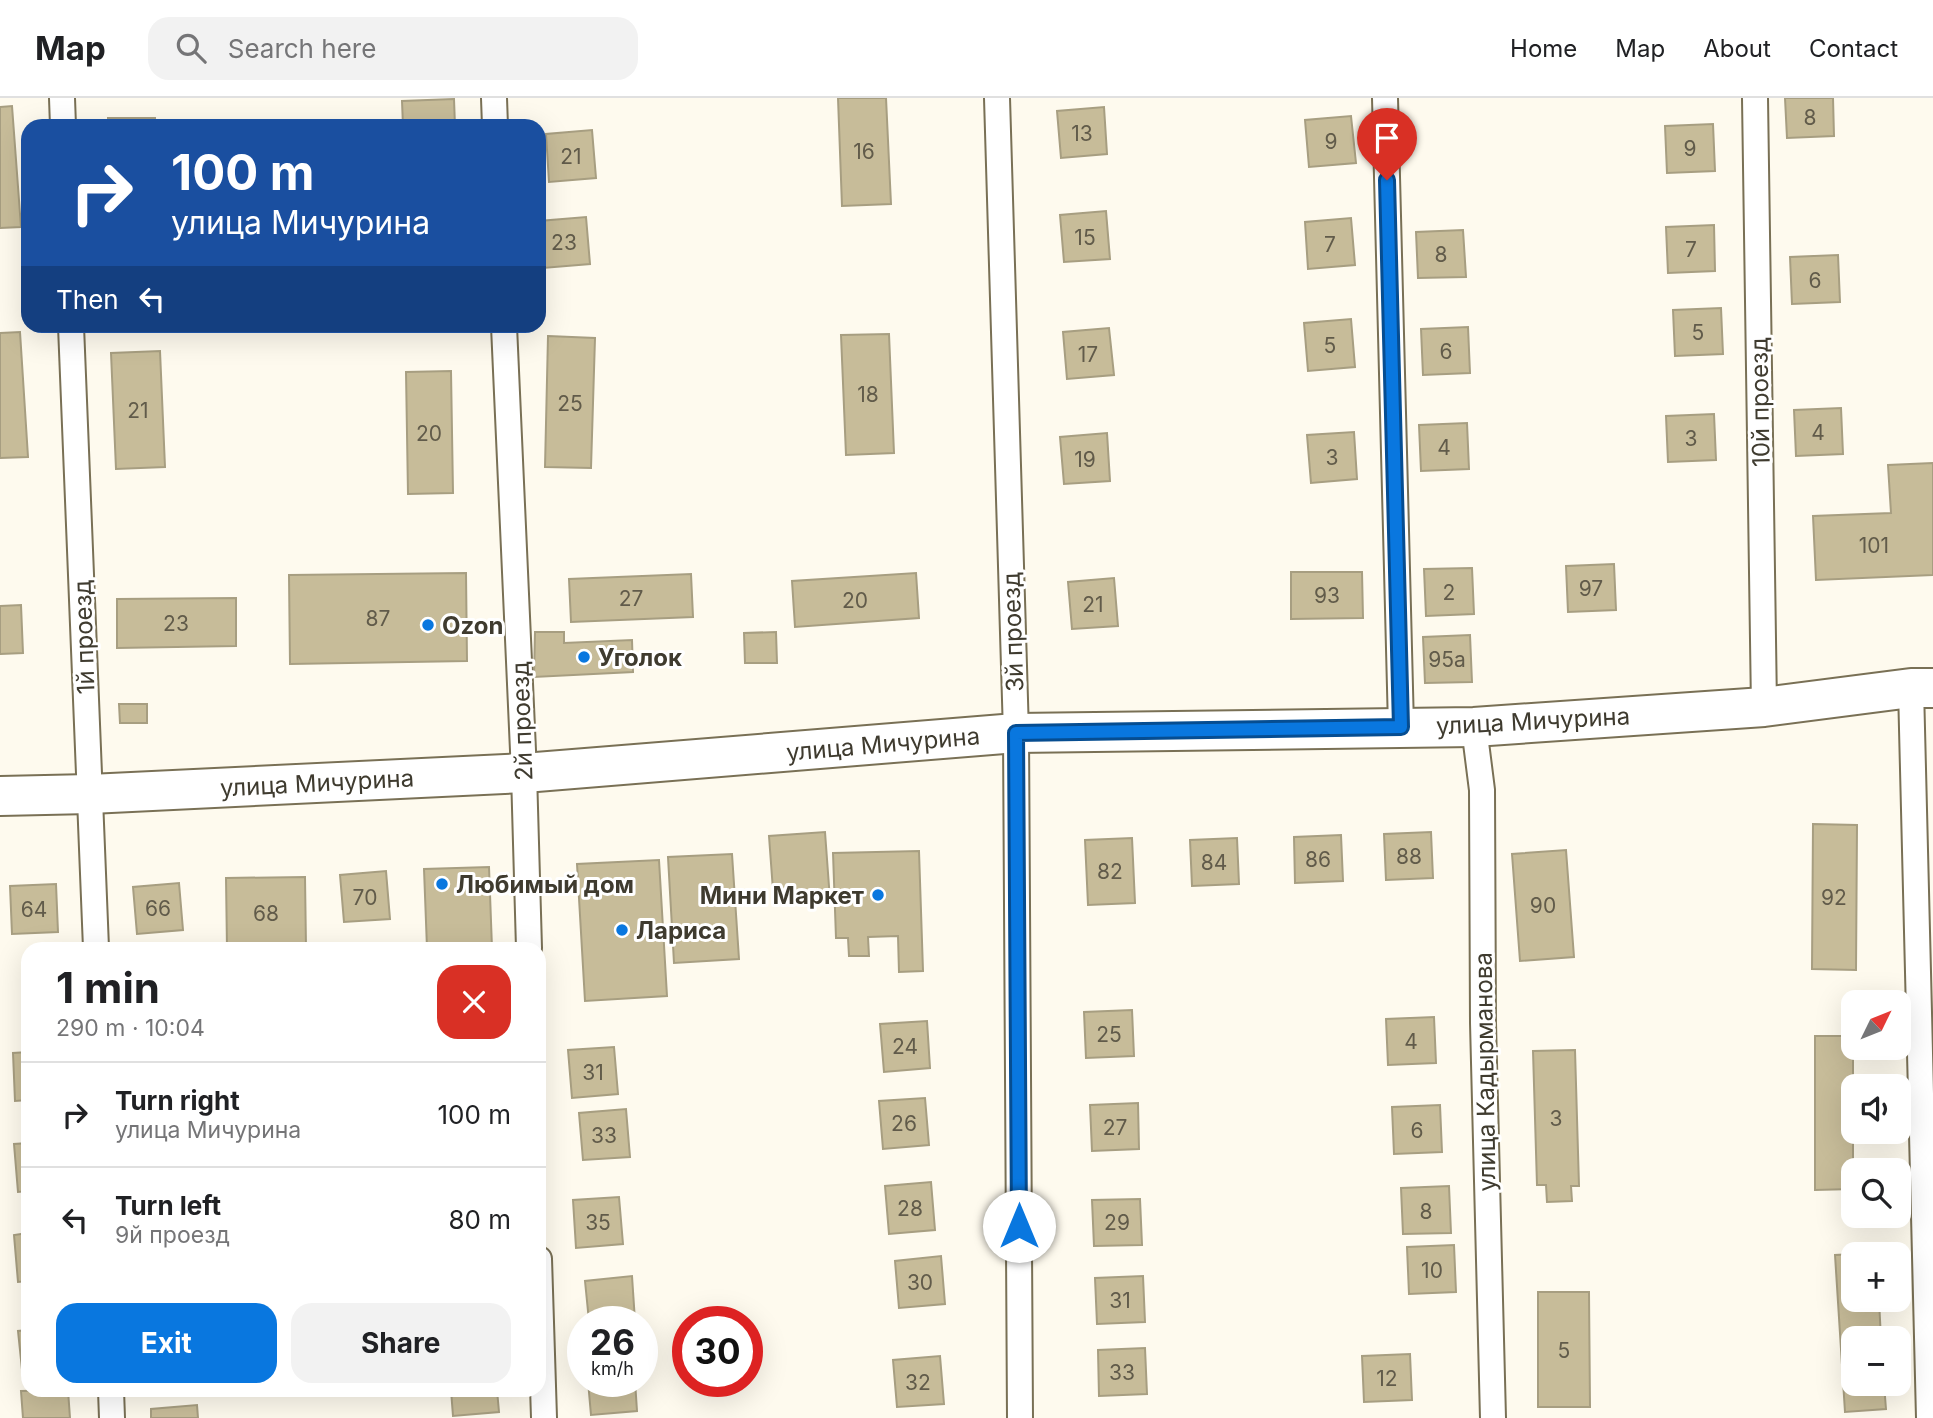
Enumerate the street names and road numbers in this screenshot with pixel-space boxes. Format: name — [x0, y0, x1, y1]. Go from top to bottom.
street label: 10й проезд — [1744, 337, 1776, 467]
street label: 3й проезд — [996, 572, 1030, 692]
street label: 1й проезд — [68, 579, 100, 695]
street label: 2й проезд — [505, 661, 539, 781]
street label: улица Мичурина — [1435, 701, 1631, 741]
street label: улица Мичурина — [785, 721, 981, 767]
street label: улица Мичурина — [219, 763, 415, 803]
street label: улица Кадырманова — [1468, 952, 1502, 1192]

